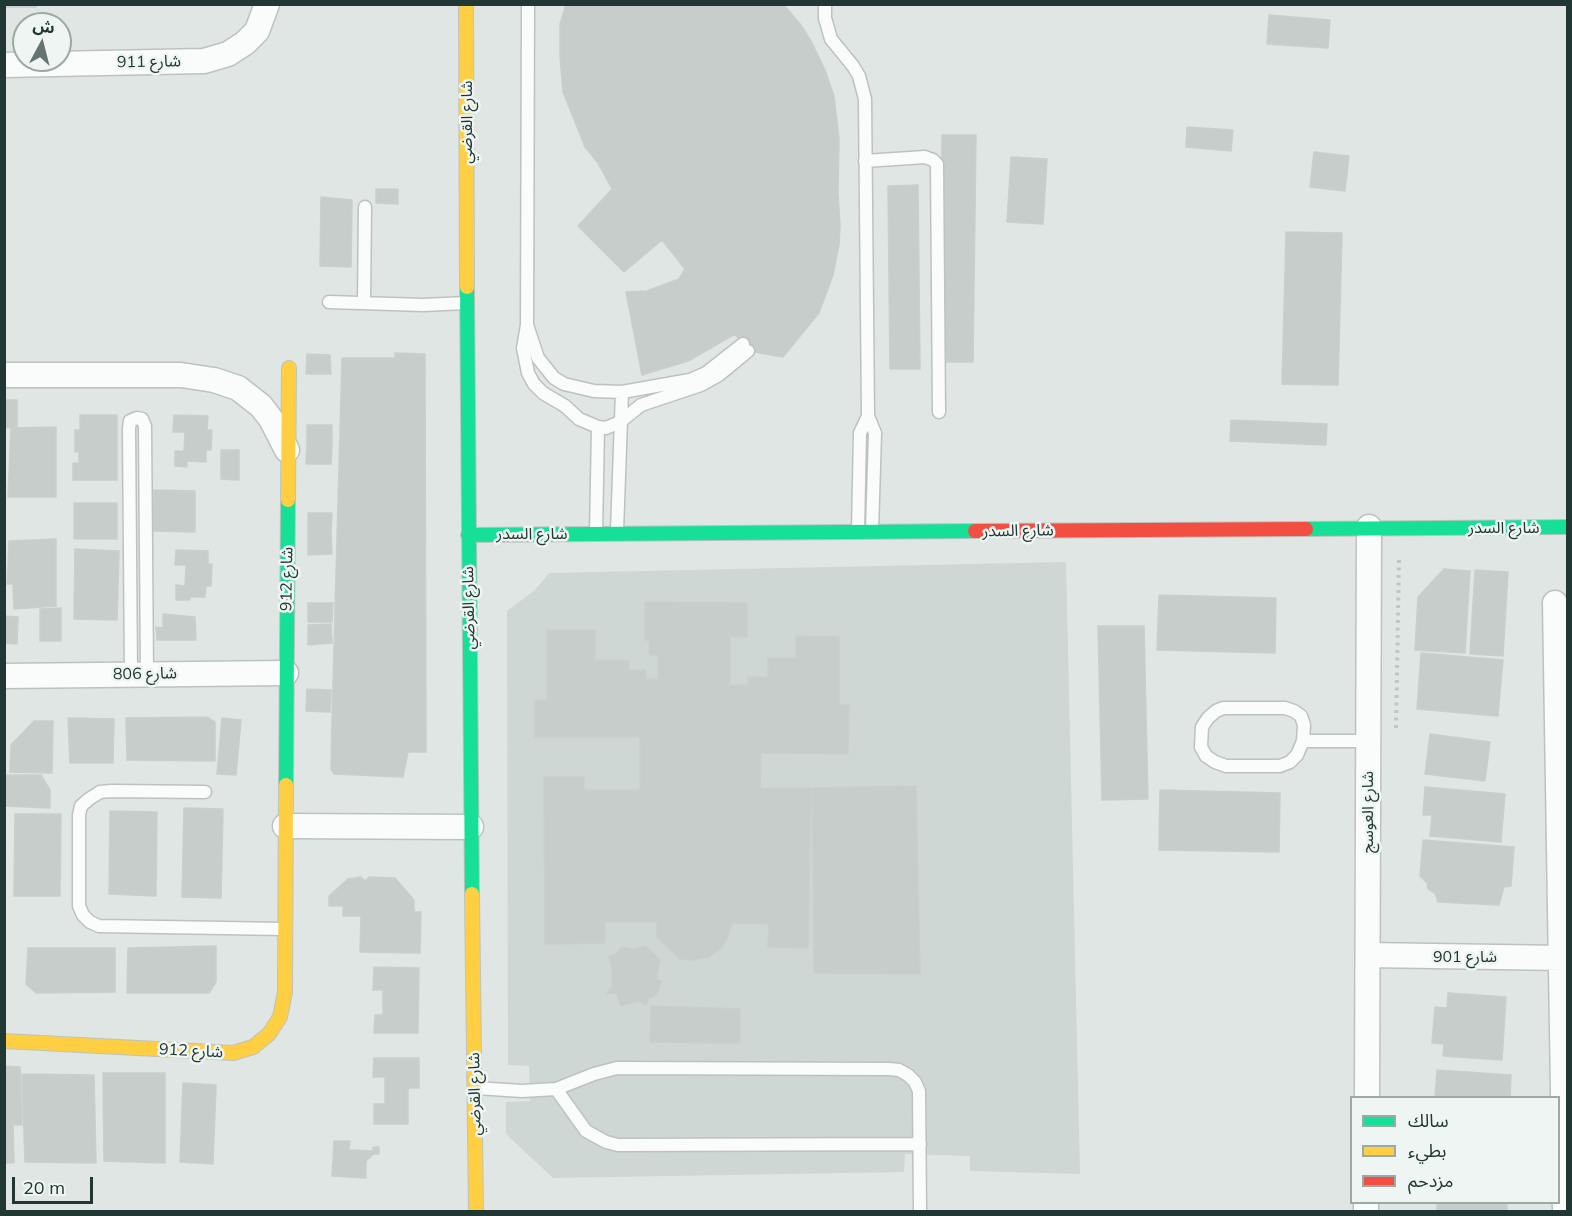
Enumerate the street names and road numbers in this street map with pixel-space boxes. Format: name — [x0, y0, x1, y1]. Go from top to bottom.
street label: شارع 911 — [117, 52, 181, 72]
street label: شارع القرضي — [457, 80, 477, 164]
street label: شارع السدر — [1468, 518, 1540, 538]
street label: شارع السدر — [982, 521, 1054, 541]
street label: شارع السدر — [496, 524, 568, 544]
street label: شارع 912 — [277, 547, 297, 611]
street label: شارع القرضي — [459, 566, 479, 650]
street label: شارع 806 — [113, 664, 177, 684]
street label: شارع العوسج — [1358, 771, 1378, 853]
street label: شارع 901 — [1433, 947, 1497, 967]
street label: شارع 912 — [158, 1040, 224, 1062]
street label: شارع القرضي — [465, 1052, 485, 1136]

